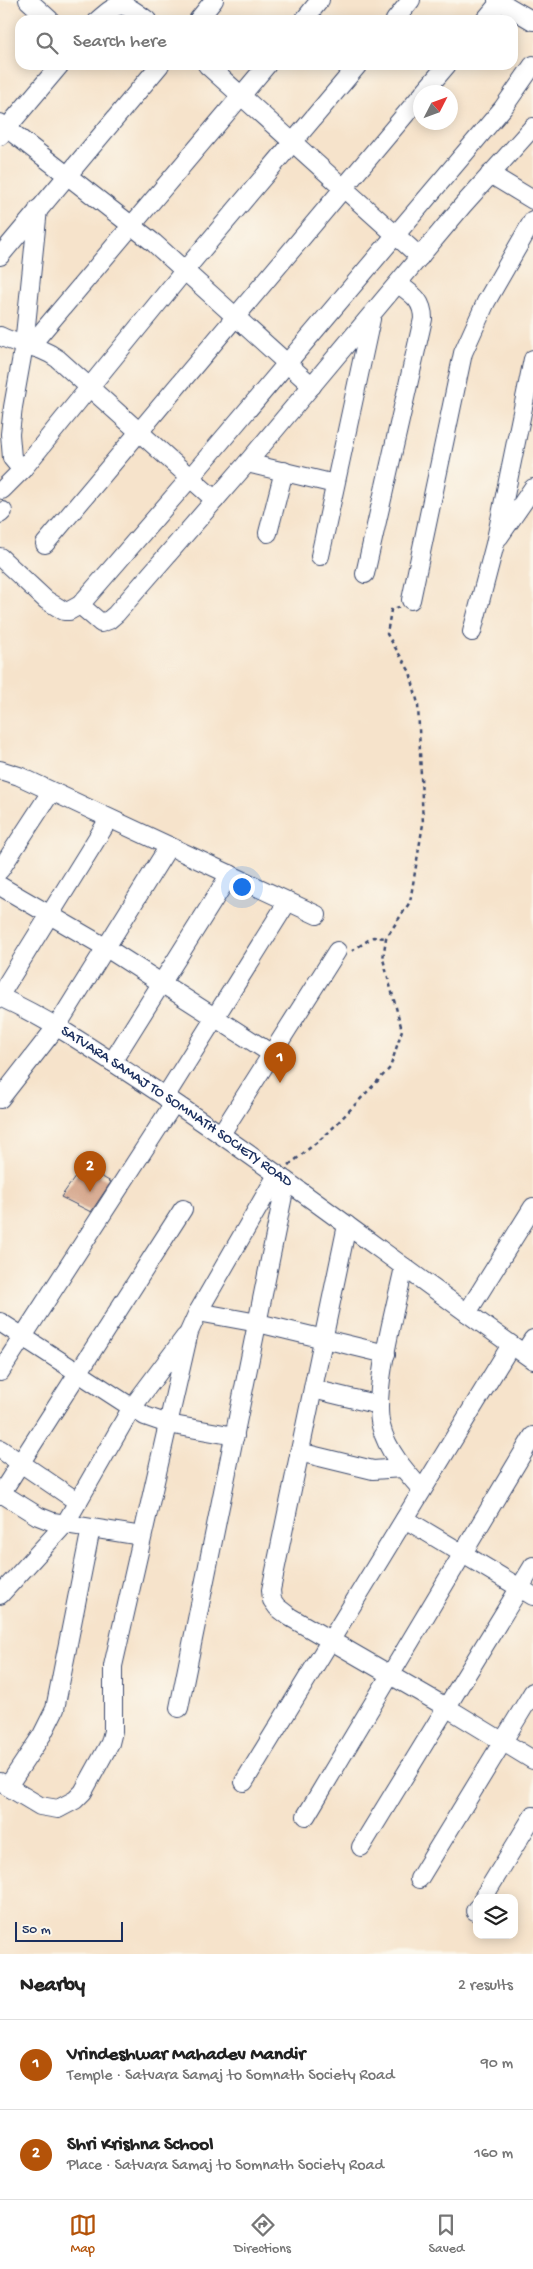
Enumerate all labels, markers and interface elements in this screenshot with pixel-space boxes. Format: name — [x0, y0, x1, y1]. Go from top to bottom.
search box — [15, 15, 518, 70]
icon: search — [33, 29, 61, 57]
text: Search here — [73, 31, 167, 54]
north arrow — [413, 85, 458, 130]
your location — [229, 874, 255, 900]
street label: SATVARA SAMAJ TO SOMNATH SOCIETY ROAD — [57, 1022, 296, 1192]
pin: 1 — [264, 1042, 296, 1083]
pin: 2 — [74, 1151, 106, 1192]
map controls — [473, 1894, 518, 1939]
button: layers — [473, 1894, 518, 1939]
scale bar — [15, 1919, 122, 1942]
text: 50 m — [22, 1922, 51, 1939]
text: Nearby — [20, 1974, 85, 1999]
text: 2 results — [458, 1977, 513, 1996]
text: Vrindeshwar Mahadev Mandir — [67, 2044, 305, 2067]
text: 1 — [33, 2055, 39, 2074]
text: 90 m — [481, 2055, 513, 2074]
text: Temple · Satvara Samaj to Somnath Society Road — [67, 2067, 394, 2086]
text: Shri Krishna School — [67, 2134, 213, 2157]
text: 2 — [32, 2145, 40, 2164]
text: 160 m — [474, 2145, 513, 2164]
text: Place · Satvara Samaj to Somnath Society Road — [67, 2157, 384, 2176]
tab: Map — [69, 2211, 97, 2258]
tab: Directions — [234, 2211, 291, 2258]
tab: Saved — [428, 2211, 464, 2258]

